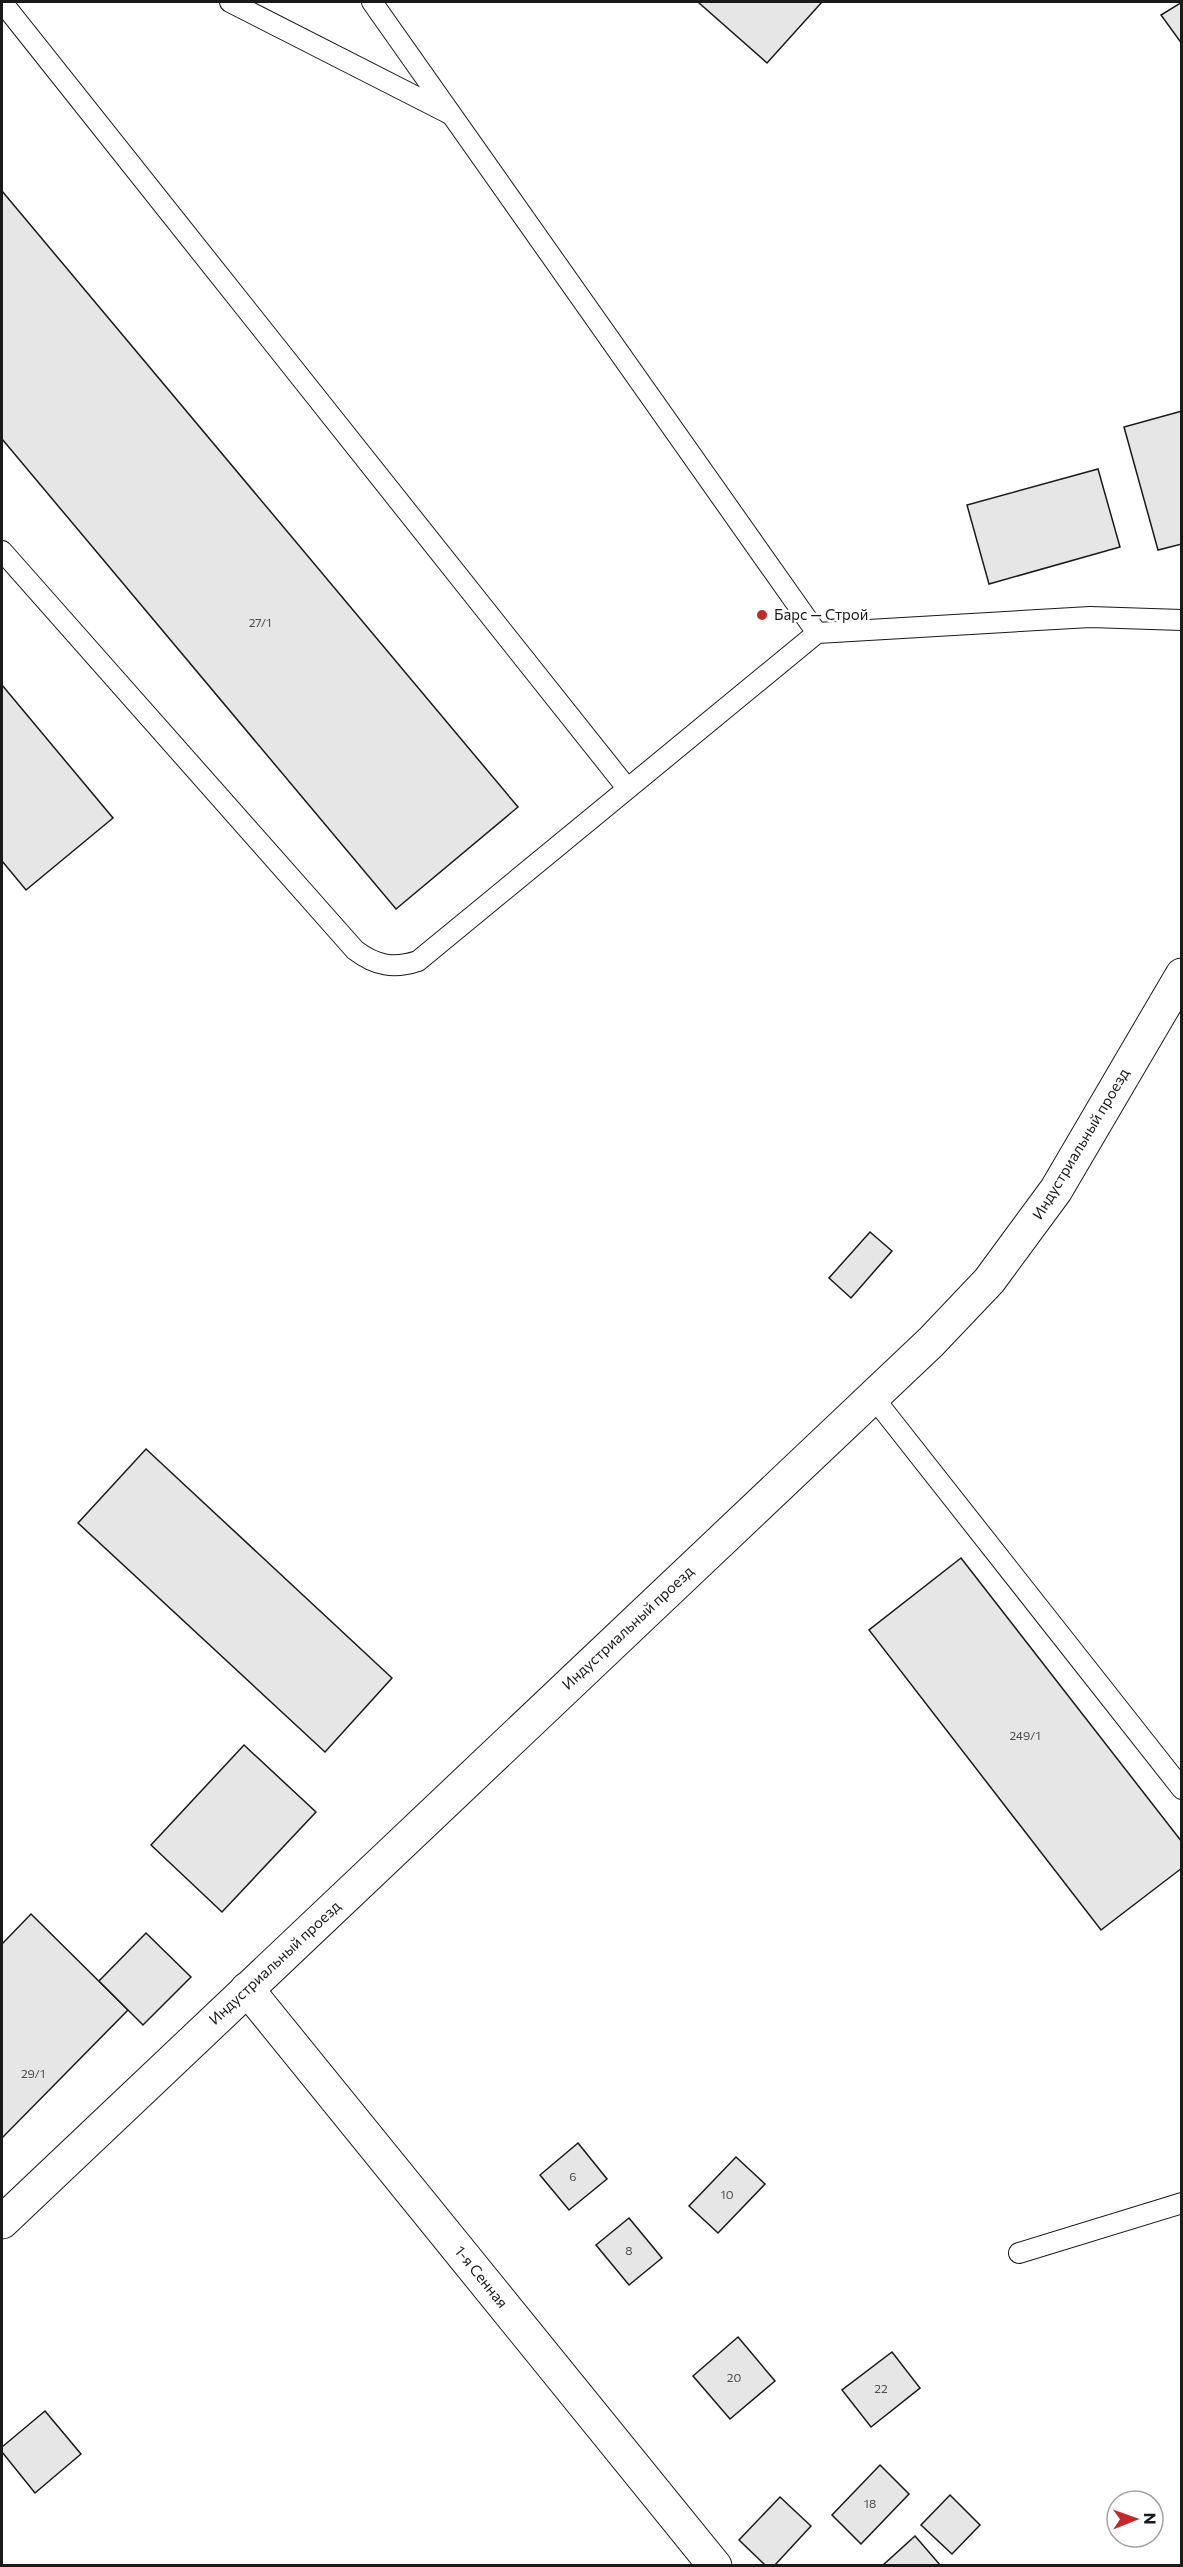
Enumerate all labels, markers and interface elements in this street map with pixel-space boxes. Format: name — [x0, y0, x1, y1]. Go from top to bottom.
place label: Барс — Строй — [774, 605, 868, 623]
marker: Барс — Строй — [755, 608, 769, 622]
house number: 27/1 — [249, 615, 271, 629]
street label: Индустриальный проезд — [1028, 1064, 1133, 1222]
street label: Индустриальный проезд — [558, 1562, 697, 1693]
house number: 249/1 — [1009, 1728, 1041, 1742]
street label: Индустриальный проезд — [205, 1897, 344, 2028]
house number: 29/1 — [21, 2066, 45, 2080]
house number: 6 — [569, 2169, 577, 2183]
house number: 10 — [721, 2187, 734, 2201]
street label: 1-я Сенная — [451, 2242, 512, 2311]
house number: 8 — [625, 2243, 633, 2257]
house number: 20 — [727, 2370, 741, 2384]
house number: 22 — [874, 2381, 888, 2395]
north arrow — [1105, 2489, 1165, 2549]
house number: 18 — [864, 2496, 876, 2510]
text: N — [1141, 2513, 1160, 2525]

